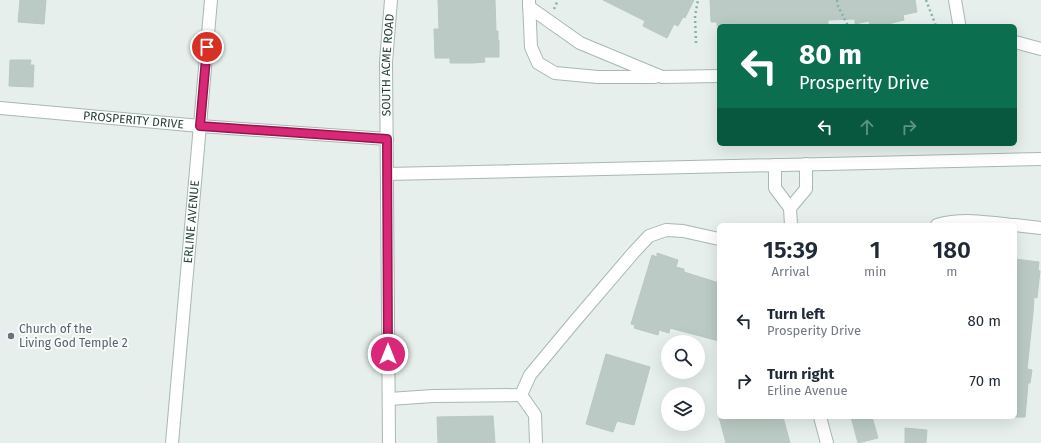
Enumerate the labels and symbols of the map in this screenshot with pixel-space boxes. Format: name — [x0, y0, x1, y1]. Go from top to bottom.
street label: SOUTH ACME ROAD — [379, 13, 397, 116]
pin — [190, 30, 224, 64]
street label: PROSPERITY DRIVE — [83, 109, 184, 132]
street label: ERLINE AVENUE — [181, 180, 202, 264]
place label: Church of the Living God Temple 2 — [19, 322, 128, 350]
marker: Church of the Living God Temple 2 — [6, 331, 16, 341]
position arrow — [367, 333, 409, 375]

